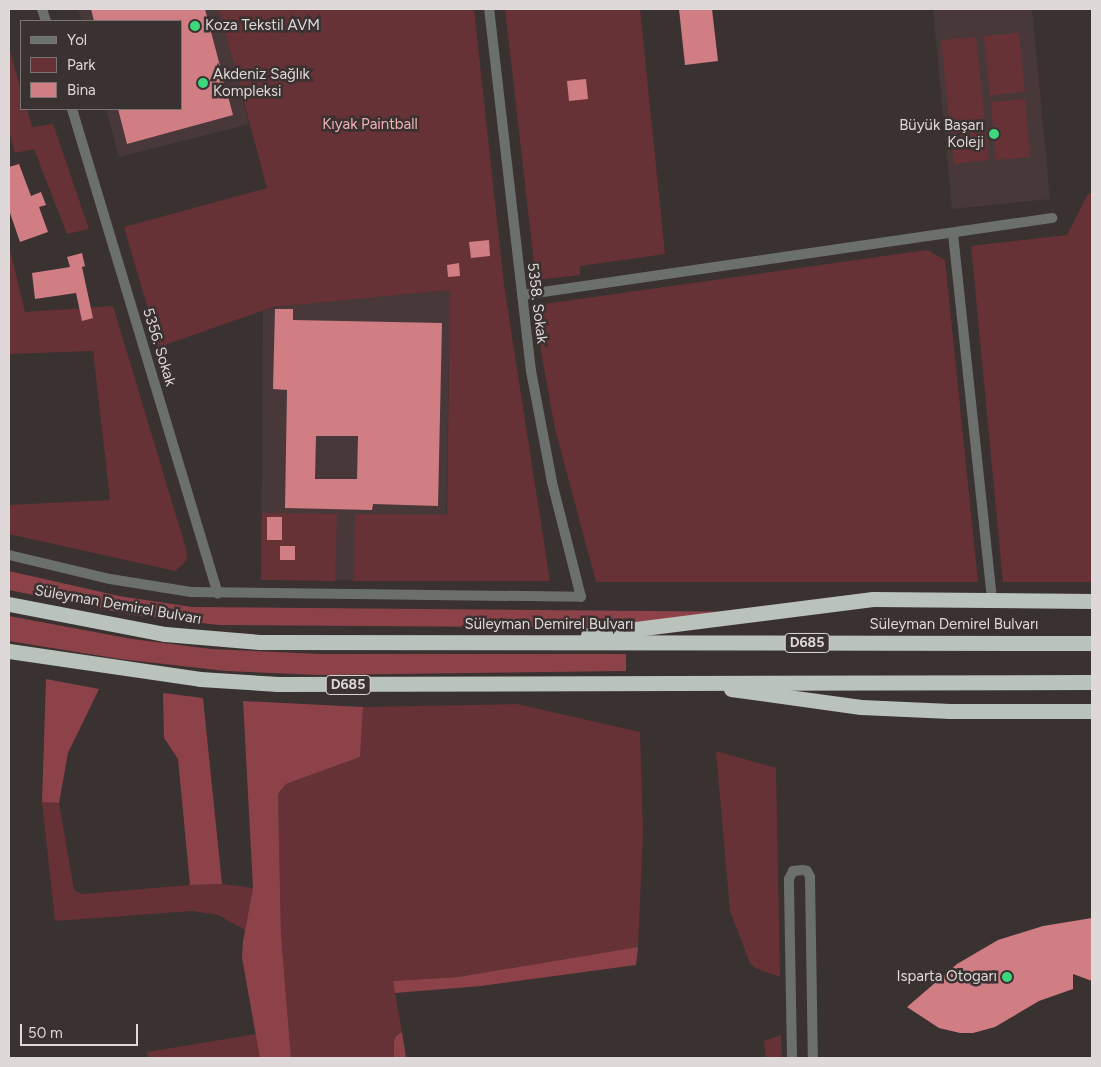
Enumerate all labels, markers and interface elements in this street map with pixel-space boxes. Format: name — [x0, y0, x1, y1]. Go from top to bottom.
place label: Koza Tekstil AVM — [205, 17, 320, 35]
legend — [20, 20, 182, 110]
marker: Koza Tekstil AVM — [189, 20, 201, 32]
text: Yol — [67, 31, 87, 49]
text: Park — [67, 56, 96, 74]
place label: Akdeniz Sağlık Kompleksi — [213, 65, 310, 100]
marker: Akdeniz Sağlık Kompleksi — [197, 77, 209, 89]
text: Bina — [67, 81, 96, 99]
park label: Kıyak Paintball — [322, 116, 418, 134]
place label: Büyük Başarı Koleji — [899, 116, 984, 151]
marker: Büyük Başarı Koleji — [988, 128, 1000, 140]
street label: 5358. Sokak — [523, 262, 551, 344]
street label: 5356. Sokak — [139, 306, 179, 388]
street label: Süleyman Demirel Bulvarı — [33, 581, 203, 629]
street label: Süleyman Demirel Bulvarı — [465, 616, 633, 634]
street label: Süleyman Demirel Bulvarı — [870, 616, 1038, 634]
road number: D685 — [784, 632, 830, 654]
road number: D685 — [326, 674, 370, 696]
place label: Isparta Otogarı — [896, 968, 997, 986]
marker: Isparta Otogarı — [1001, 971, 1013, 983]
scale bar — [22, 1014, 140, 1046]
text: 50 m — [28, 1024, 63, 1042]

